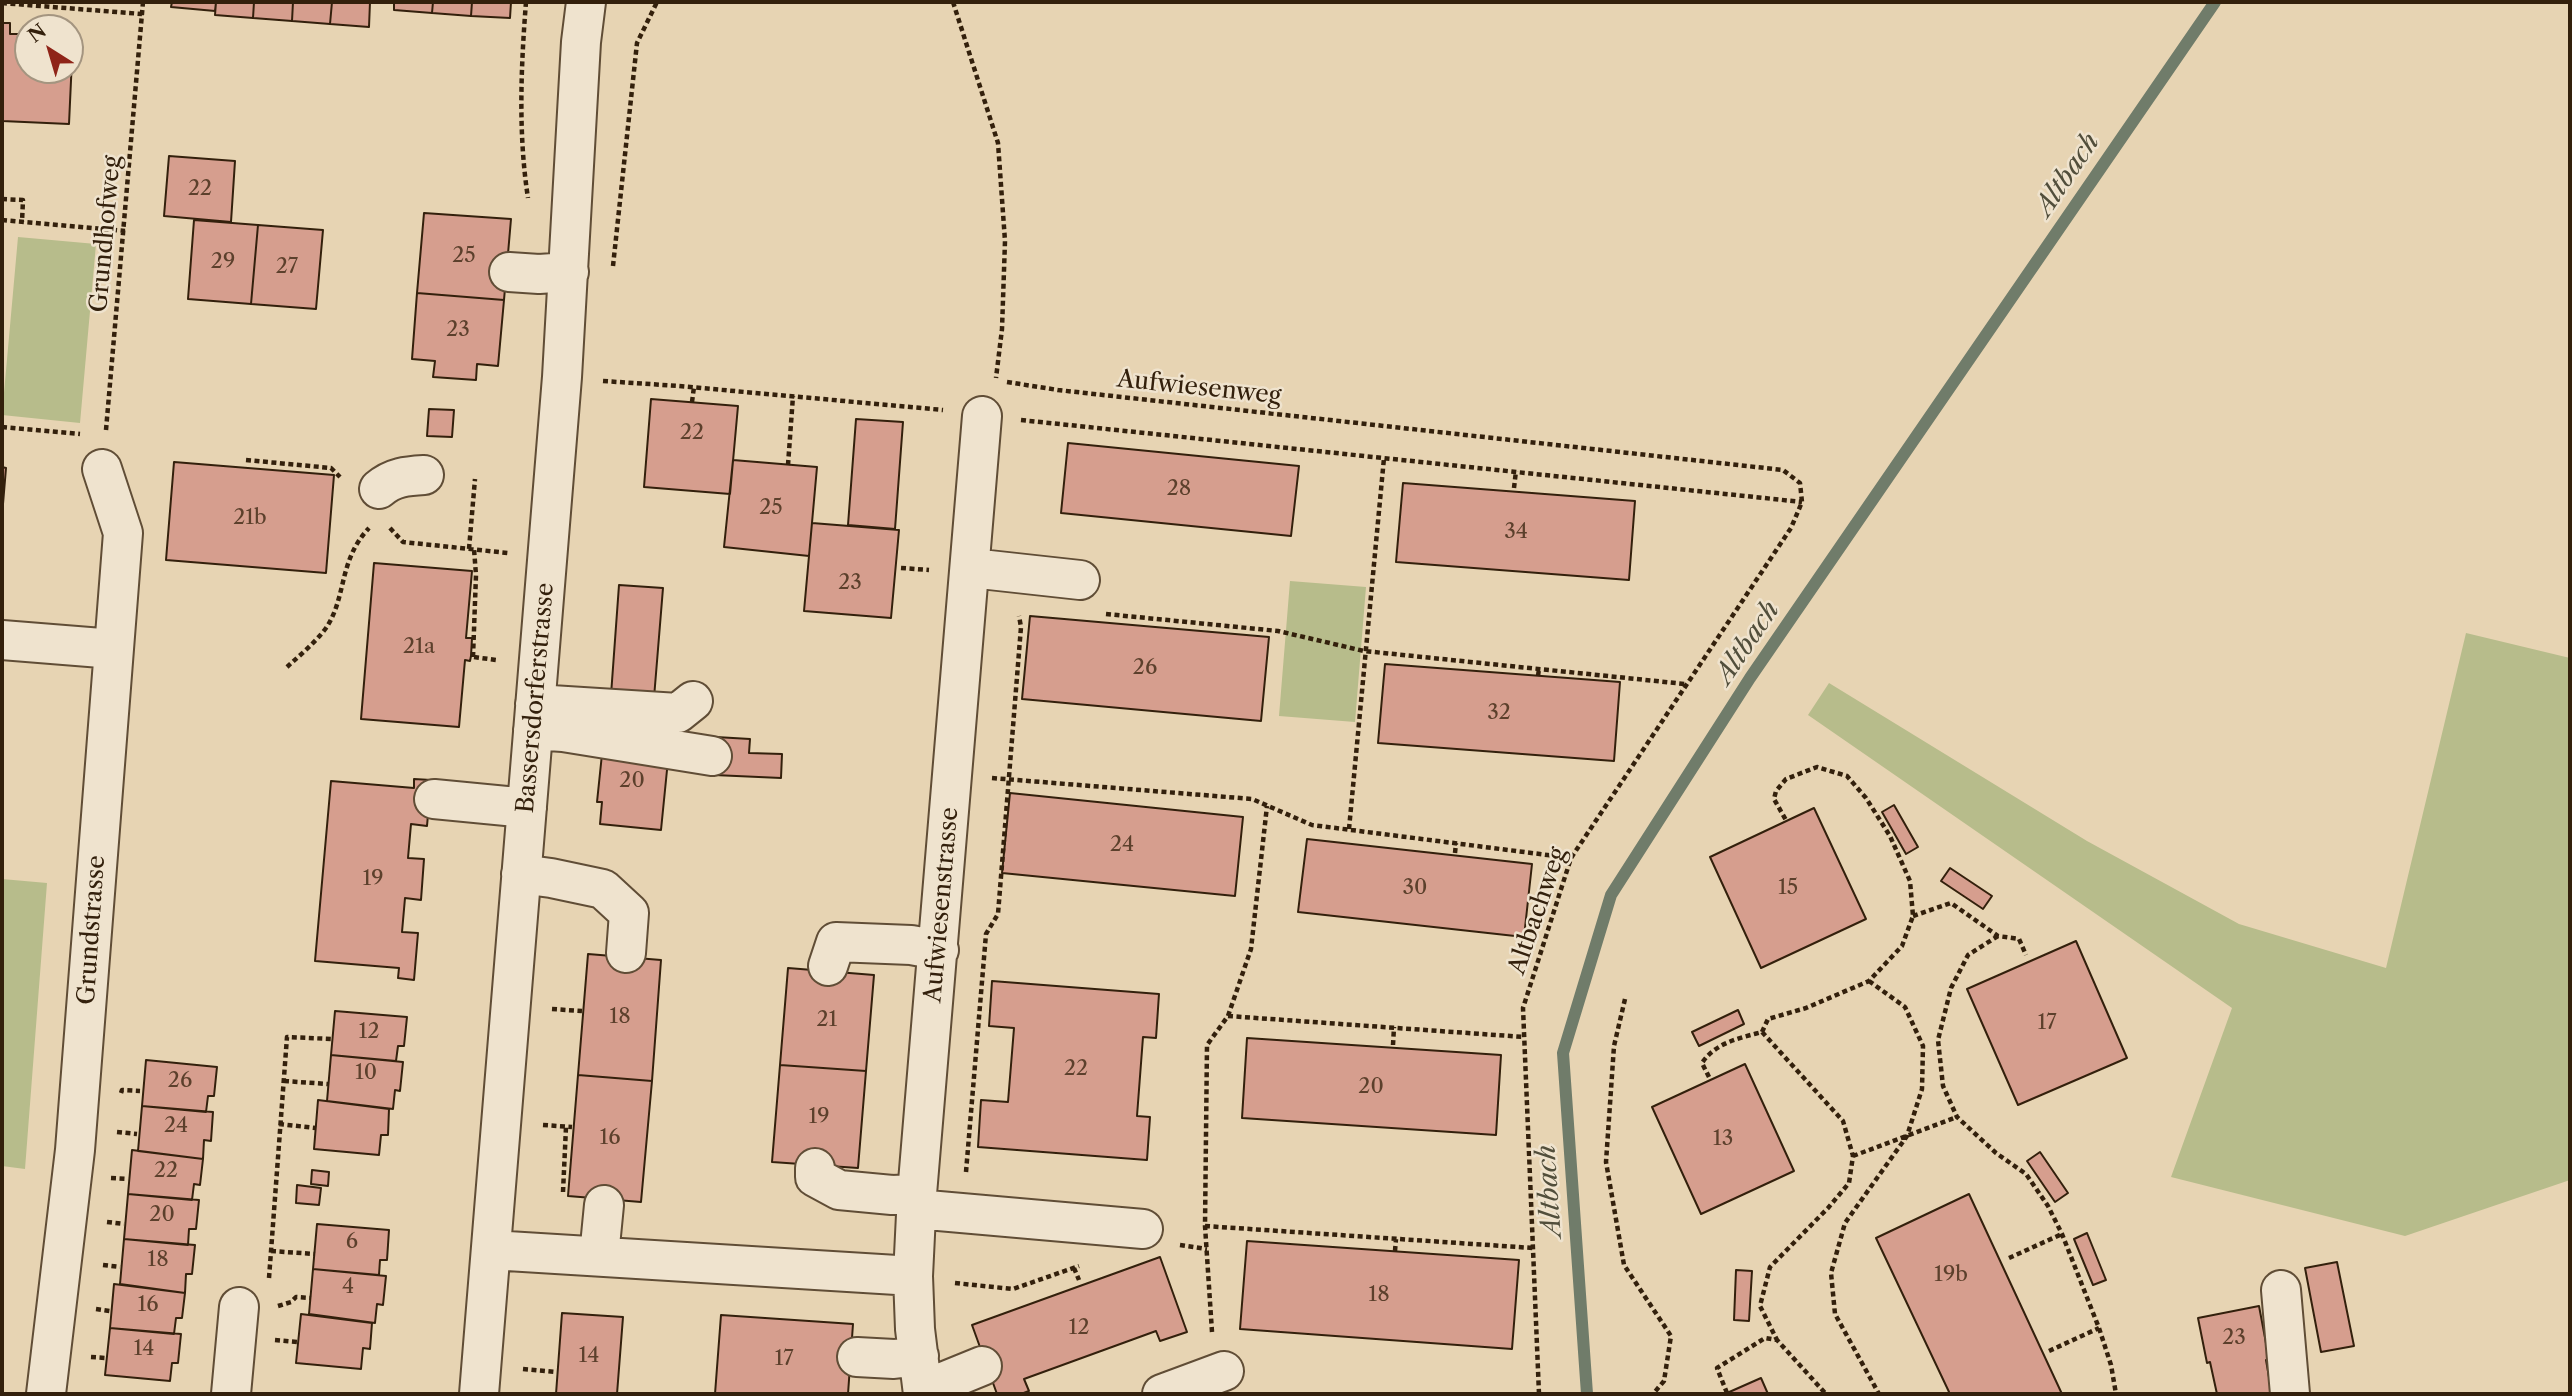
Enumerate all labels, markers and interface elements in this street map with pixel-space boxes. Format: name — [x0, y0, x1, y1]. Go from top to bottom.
north arrow — [14, 14, 84, 84]
text: N — [24, 19, 51, 48]
water label: Altbach — [2029, 128, 2107, 222]
street label: Grundhofweg — [85, 154, 127, 314]
house number: 22 — [188, 176, 212, 202]
house number: 25 — [452, 243, 476, 269]
house number: 29 — [211, 249, 235, 275]
house number: 27 — [276, 254, 298, 280]
house number: 23 — [446, 317, 470, 343]
street label: Aufwiesenweg — [1115, 365, 1283, 411]
house number: 22 — [680, 420, 704, 446]
house number: 28 — [1167, 476, 1191, 502]
house number: 25 — [759, 495, 783, 521]
house number: 21b — [233, 505, 267, 531]
house number: 34 — [1504, 519, 1528, 545]
house number: 23 — [838, 570, 862, 596]
street label: Bassersdorferstrasse — [512, 581, 560, 815]
water label: Altbach — [1709, 596, 1787, 690]
house number: 21a — [403, 634, 435, 660]
house number: 26 — [1133, 655, 1157, 681]
house number: 32 — [1487, 700, 1511, 726]
house number: 20 — [619, 768, 645, 794]
street label: Aufwiesenstrasse — [919, 806, 965, 1004]
house number: 24 — [1110, 832, 1134, 858]
street label: Altbachweg — [1503, 843, 1573, 979]
street label: Grundstrasse — [72, 854, 112, 1006]
house number: 19 — [362, 866, 384, 892]
house number: 30 — [1403, 875, 1427, 901]
house number: 15 — [1778, 875, 1798, 901]
house number: 18 — [609, 1004, 631, 1030]
house number: 21 — [817, 1007, 837, 1033]
house number: 17 — [2037, 1010, 2057, 1036]
house number: 12 — [359, 1019, 379, 1045]
house number: 22 — [1064, 1056, 1088, 1082]
house number: 10 — [355, 1060, 377, 1086]
house number: 26 — [168, 1068, 192, 1094]
house number: 20 — [1358, 1074, 1384, 1100]
house number: 19 — [808, 1104, 830, 1130]
house number: 24 — [164, 1113, 188, 1139]
house number: 16 — [599, 1125, 621, 1151]
house number: 13 — [1713, 1126, 1733, 1152]
water label: Altbach — [1531, 1144, 1569, 1238]
house number: 22 — [154, 1158, 178, 1184]
house number: 20 — [149, 1202, 175, 1228]
house number: 6 — [346, 1229, 358, 1255]
house number: 18 — [147, 1247, 169, 1273]
house number: 19b — [1934, 1262, 1968, 1288]
house number: 4 — [342, 1274, 354, 1300]
house number: 18 — [1368, 1282, 1390, 1308]
house number: 16 — [137, 1292, 159, 1318]
house number: 12 — [1069, 1315, 1089, 1341]
house number: 23 — [2222, 1325, 2246, 1351]
house number: 14 — [134, 1336, 154, 1362]
house number: 14 — [579, 1343, 599, 1369]
house number: 17 — [774, 1346, 794, 1372]

